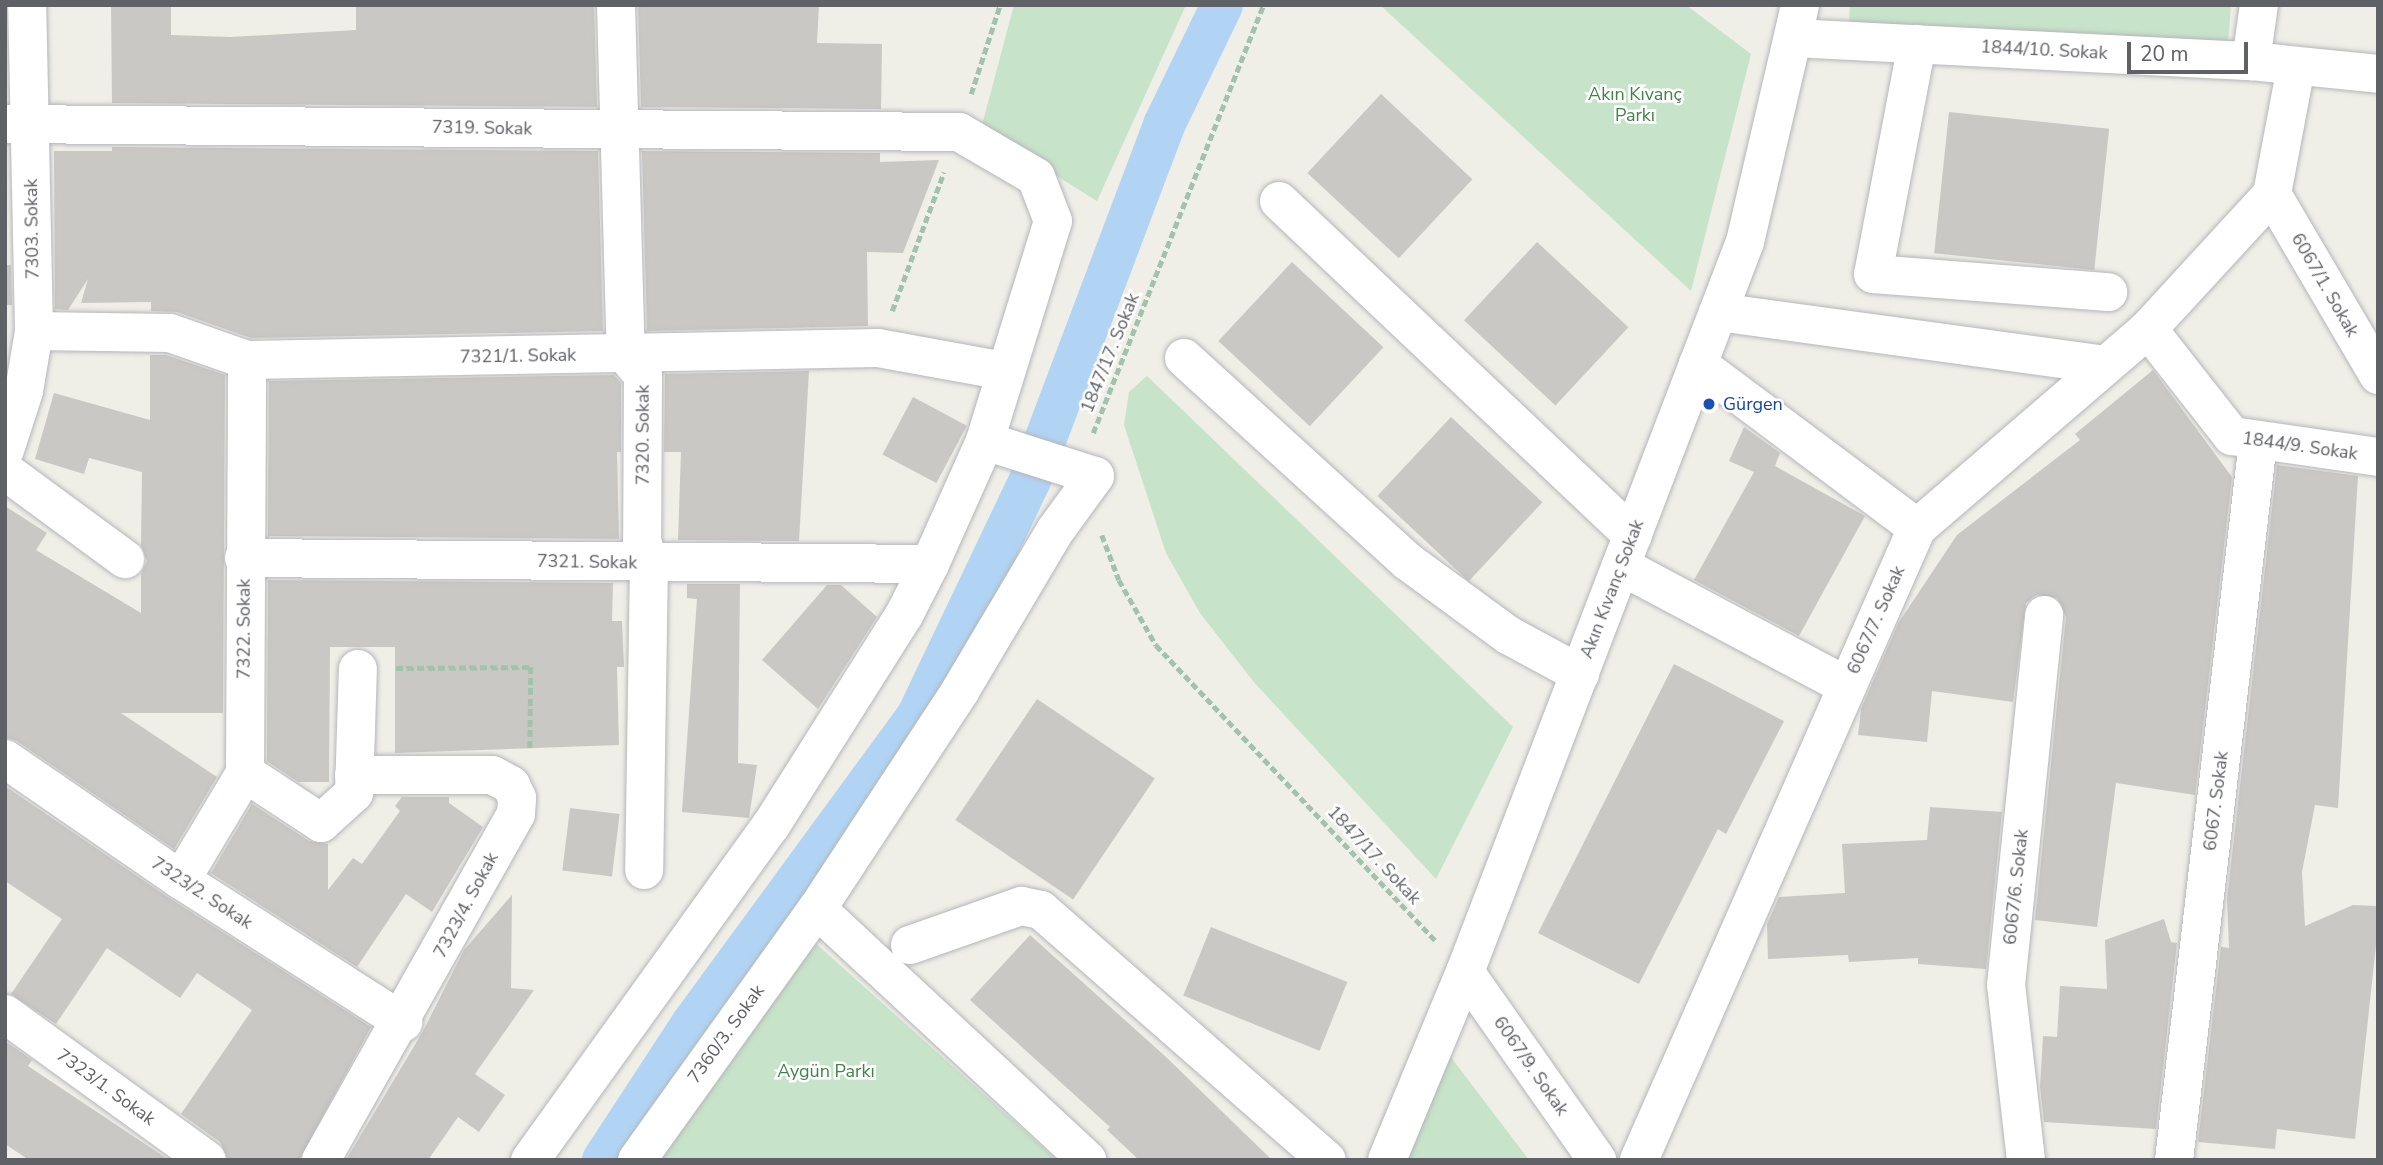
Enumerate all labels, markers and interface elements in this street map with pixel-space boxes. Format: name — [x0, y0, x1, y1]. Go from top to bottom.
scale bar — [2131, 28, 2252, 72]
street label: 1844/10. Sokak — [1980, 36, 2108, 64]
text: 20 m — [2140, 40, 2189, 68]
park label: Akın Kıvanç Parkı — [1588, 84, 1682, 126]
street label: 7319. Sokak — [432, 116, 532, 140]
street label: 7303. Sokak — [20, 179, 44, 279]
street label: 6067/1. Sokak — [2287, 229, 2363, 341]
street label: 1847/17. Sokak — [1076, 290, 1144, 416]
street label: 7321/1. Sokak — [460, 344, 576, 368]
street label: 7320. Sokak — [632, 385, 654, 485]
place label: Gürgen — [1723, 393, 1783, 415]
marker: Gürgen — [1701, 396, 1717, 412]
street label: 1844/9. Sokak — [2241, 427, 2359, 465]
street label: Akın Kıvanç Sokak — [1576, 517, 1648, 661]
street label: 7321. Sokak — [537, 550, 637, 574]
street label: 6067/7. Sokak — [1842, 562, 1910, 678]
street label: 7322. Sokak — [233, 579, 255, 679]
street label: 6067. Sokak — [2199, 750, 2233, 852]
street label: 1847/17. Sokak — [1323, 801, 1425, 909]
street label: 6067/6. Sokak — [1999, 828, 2033, 946]
street label: 7323/4. Sokak — [429, 849, 503, 961]
street label: 7323/2. Sokak — [147, 852, 257, 934]
street label: 7360/3. Sokak — [683, 981, 769, 1087]
street label: 6067/9. Sokak — [1489, 1012, 1573, 1120]
street label: 7323/1. Sokak — [53, 1044, 159, 1130]
park label: Aygün Parkı — [777, 1060, 875, 1082]

